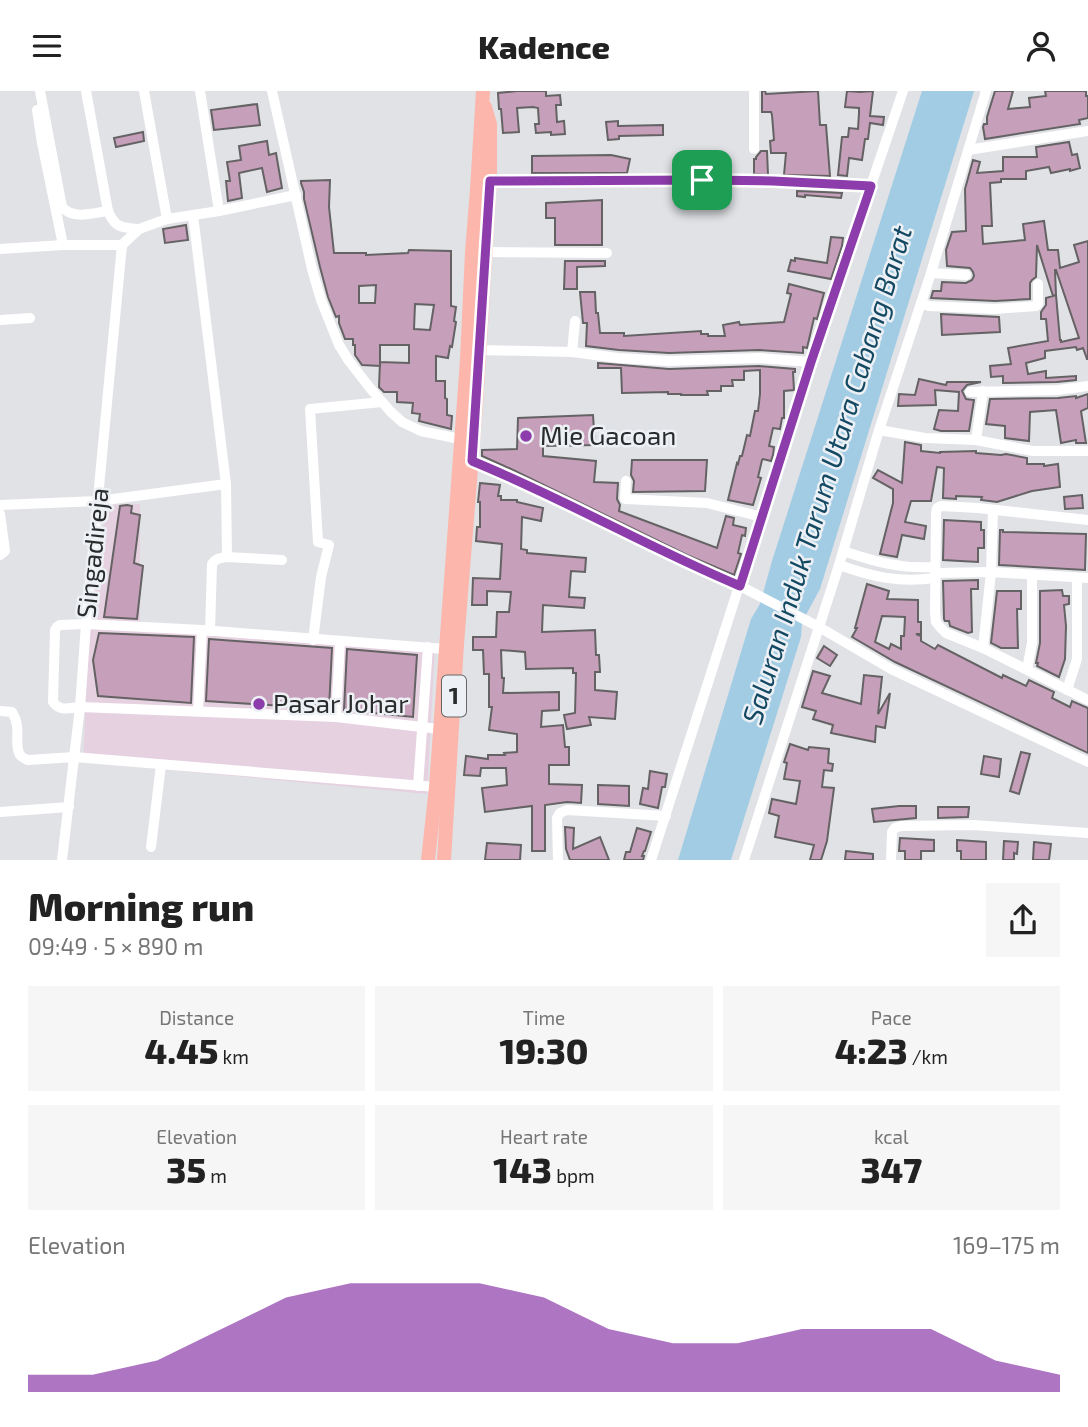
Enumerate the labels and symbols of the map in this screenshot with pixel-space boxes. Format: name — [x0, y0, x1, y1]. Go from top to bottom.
pin — [672, 150, 732, 210]
water label: Saluran Induk Tarum Utara Cabang Barat — [734, 221, 918, 728]
place label: Mie Gacoan — [540, 419, 676, 450]
marker: Mie Gacoan — [518, 428, 534, 444]
street label: Singadireja — [69, 486, 114, 620]
road number: 1 — [442, 675, 466, 717]
place label: Pasar Johar — [273, 687, 409, 718]
marker: Pasar Johar — [251, 696, 267, 712]

